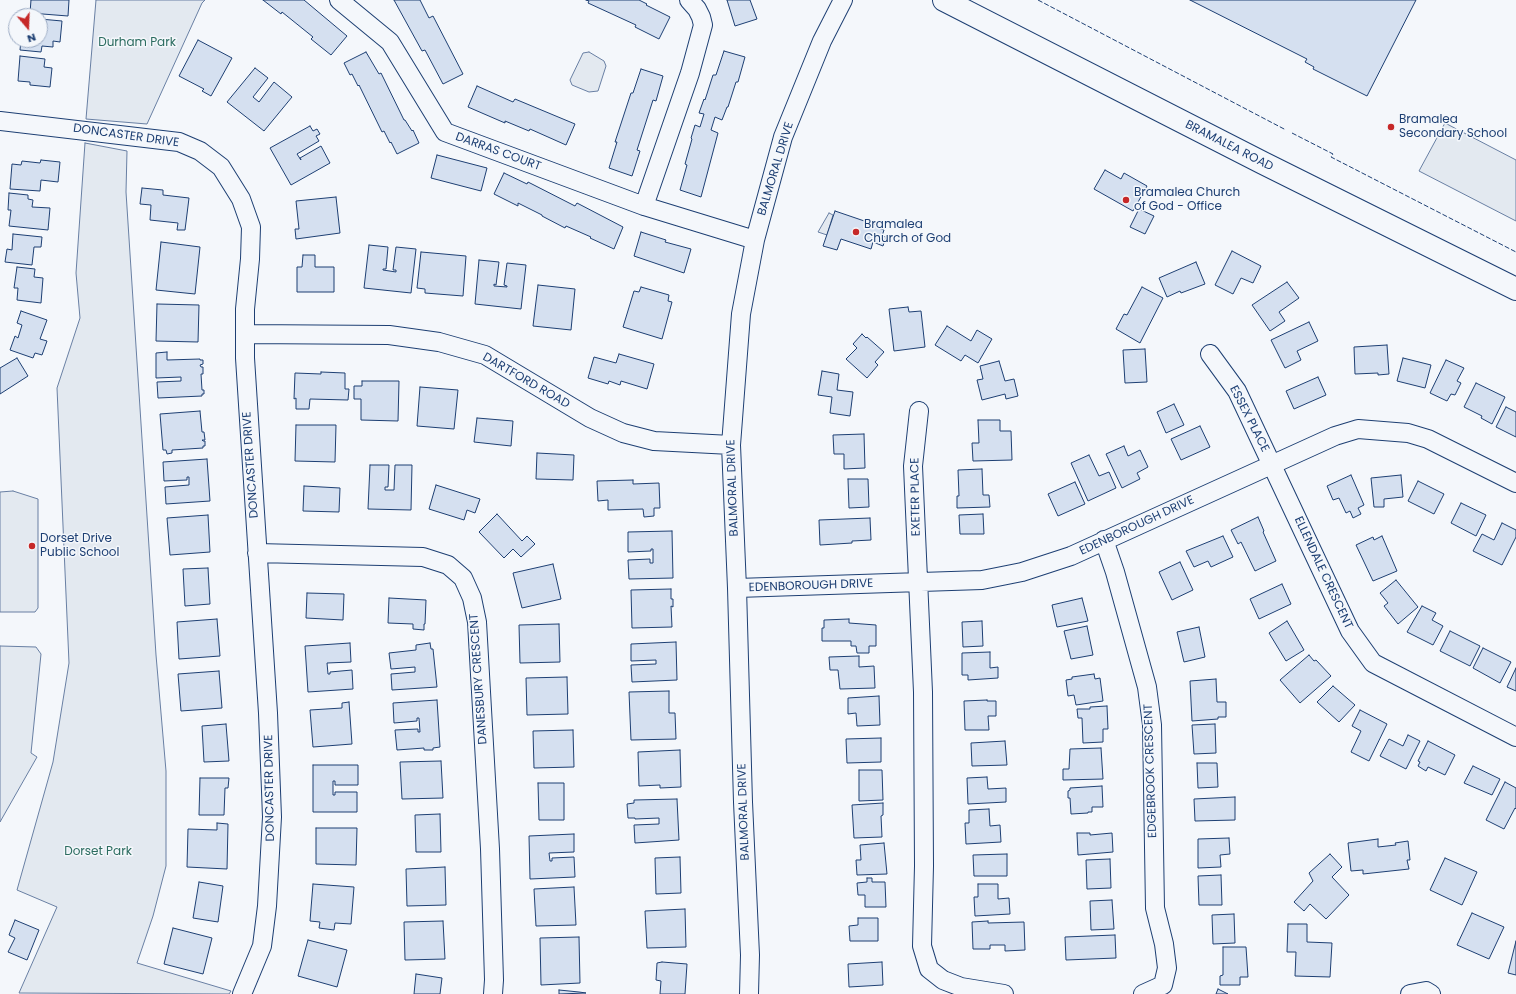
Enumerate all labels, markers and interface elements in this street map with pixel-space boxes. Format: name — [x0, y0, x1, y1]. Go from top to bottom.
north arrow — [8, 8, 48, 48]
text: N — [25, 29, 38, 47]
park label: Durham Park — [98, 36, 176, 50]
place label: Bramalea Secondary School — [1399, 113, 1507, 141]
street label: BRAMALEA ROAD — [1182, 118, 1276, 174]
street label: BALMORAL DRIVE — [755, 120, 797, 218]
street label: DONCASTER DRIVE — [72, 121, 180, 151]
marker: Bramalea Secondary School — [1386, 122, 1396, 132]
street label: DARRAS COURT — [453, 130, 543, 174]
place label: Bramalea Church of God - Office — [1134, 186, 1240, 214]
marker: Bramalea Church of God - Office — [1121, 195, 1131, 205]
place label: Bramalea Church of God — [864, 218, 951, 246]
marker: Bramalea Church of God — [851, 227, 861, 237]
street label: DARTFORD ROAD — [480, 350, 572, 412]
street label: ESSEX PLACE — [1226, 383, 1272, 455]
street label: DONCASTER DRIVE — [240, 411, 262, 519]
street label: BALMORAL DRIVE — [724, 439, 742, 537]
street label: EXETER PLACE — [908, 458, 924, 536]
street label: EDENBOROUGH DRIVE — [1077, 493, 1197, 559]
street label: ELLENDALE CRESCENT — [1291, 515, 1355, 631]
place label: Dorset Drive Public School — [40, 532, 119, 560]
marker: Dorset Drive Public School — [27, 541, 37, 551]
street label: EDENBOROUGH DRIVE — [748, 577, 874, 595]
street label: DANESBURY CRESCENT — [467, 613, 491, 745]
street label: EDGEBROOK CRESCENT — [1141, 704, 1161, 838]
street label: DONCASTER DRIVE — [262, 734, 278, 842]
street label: BALMORAL DRIVE — [735, 763, 753, 861]
park label: Dorset Park — [64, 845, 132, 859]

